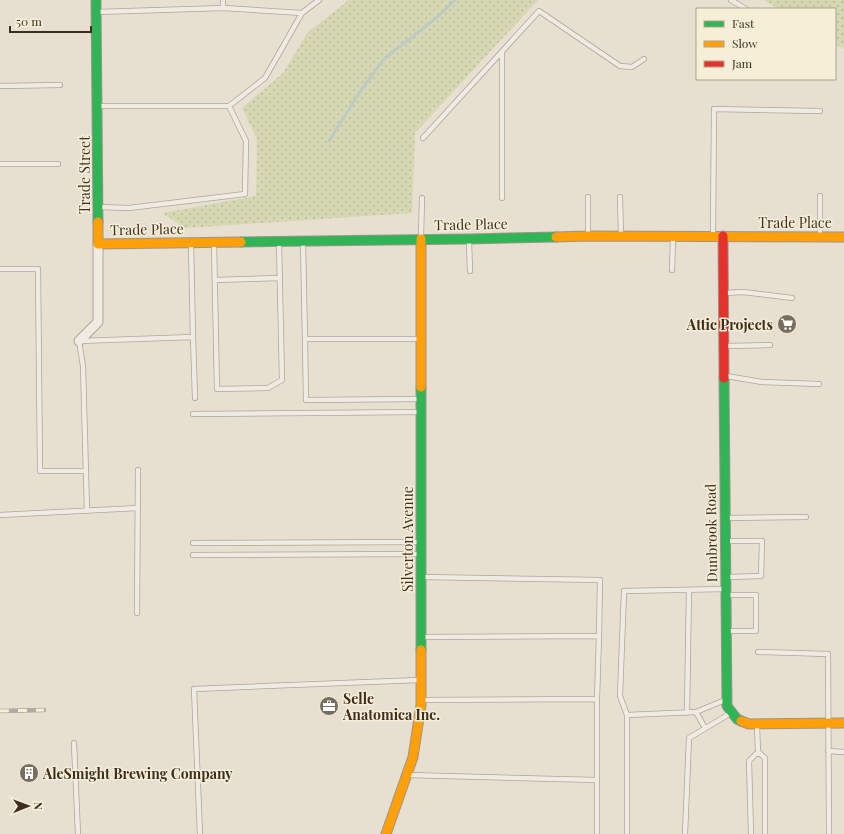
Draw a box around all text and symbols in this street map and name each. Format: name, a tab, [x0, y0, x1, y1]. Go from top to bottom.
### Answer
scale bar	[10, 8, 91, 34]
legend	[696, 8, 836, 80]
text: 50 m	[16, 13, 42, 29]
text: Fast	[732, 15, 755, 31]
text: Slow	[732, 35, 758, 51]
text: Jam	[731, 55, 753, 71]
street label: Trade Street	[75, 135, 94, 214]
street label: Trade Place	[758, 213, 832, 232]
street label: Trade Place	[434, 214, 508, 234]
street label: Trade Place	[110, 219, 184, 239]
supermarket icon: Attic Projects	[776, 313, 798, 335]
place label: Attic Projects	[686, 315, 773, 334]
street label: Dunbrook Road	[701, 484, 721, 582]
street label: Silverton Avenue	[398, 486, 417, 592]
place label: Selle Anatomica Inc.	[342, 689, 440, 724]
office icon: Selle Anatomica Inc.	[318, 695, 340, 717]
building icon: AleSmight Brewing Company	[18, 762, 40, 784]
place label: AleSmight Brewing Company	[42, 764, 233, 783]
north arrow	[8, 786, 48, 826]
text: N	[31, 802, 46, 810]

